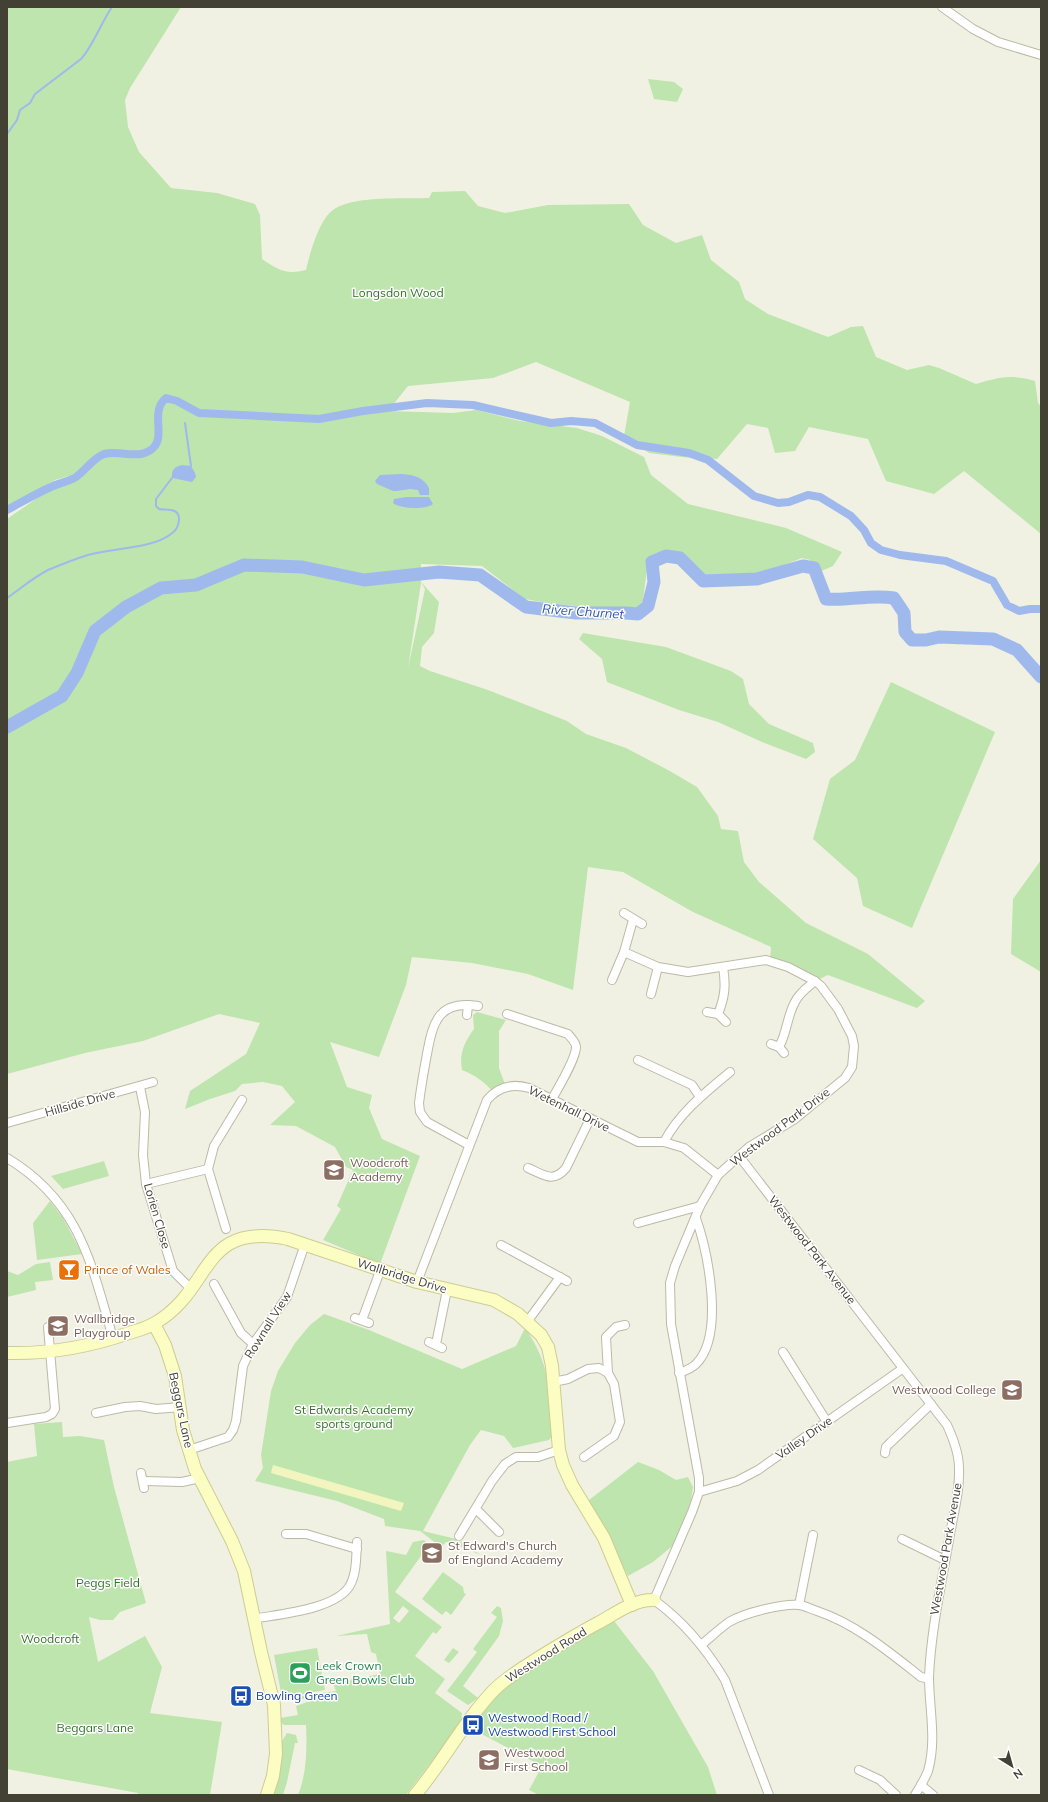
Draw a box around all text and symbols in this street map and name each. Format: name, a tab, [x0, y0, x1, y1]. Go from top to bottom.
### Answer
park label: Longsdon Wood	[352, 285, 444, 300]
water label: River Churnet	[542, 600, 625, 622]
street label: Wetenhall Drive	[526, 1082, 612, 1135]
street label: Westwood Park Drive	[727, 1084, 833, 1169]
street label: Hillside Drive	[43, 1085, 117, 1120]
place label: Woodcroft Academy	[350, 1155, 409, 1184]
school or university icon: Woodcroft Academy	[321, 1157, 347, 1183]
street label: Lorien Close	[141, 1181, 174, 1250]
street label: Westwood Park Avenue	[765, 1192, 860, 1307]
street label: Wallbridge Drive	[355, 1255, 449, 1296]
bar icon: Prince of Wales	[56, 1257, 82, 1283]
place label: Prince of Wales	[84, 1262, 171, 1277]
street label: Rownall View	[241, 1288, 295, 1361]
place label: Wallbridge Playgroup	[74, 1311, 135, 1340]
school or university icon: Wallbridge Playgroup	[45, 1313, 71, 1339]
street label: Beggars Lane	[166, 1371, 197, 1449]
school or university icon: Westwood College	[999, 1377, 1025, 1403]
place label: Westwood College	[892, 1382, 996, 1397]
park label: St Edwards Academy sports ground	[294, 1402, 414, 1431]
street label: Valley Drive	[773, 1413, 835, 1463]
street label: Westwood Park Avenue	[926, 1482, 965, 1616]
place label: St Edward's Church of England Academy	[448, 1538, 564, 1567]
school or university icon: St Edward's Church of England Academy	[419, 1540, 445, 1566]
park label: Peggs Field	[76, 1575, 140, 1590]
street label: Westwood Road	[502, 1624, 589, 1686]
park label: Woodcroft	[21, 1631, 79, 1646]
place label: Leek Crown Green Bowls Club	[316, 1658, 415, 1687]
sports icon: Leek Crown Green Bowls Club	[287, 1660, 313, 1686]
bus stop icon: Bowling Green	[228, 1683, 254, 1709]
place label: Bowling Green	[256, 1688, 338, 1703]
place label: Westwood Road / Westwood First School	[488, 1710, 616, 1739]
bus stop icon: Westwood Road / Westwood First School	[460, 1712, 486, 1738]
park label: Beggars Lane	[56, 1720, 134, 1735]
place label: Westwood First School	[504, 1745, 568, 1774]
north arrow	[992, 1746, 1032, 1786]
school or university icon: Westwood First School	[476, 1747, 502, 1773]
text: N	[1010, 1766, 1026, 1782]

